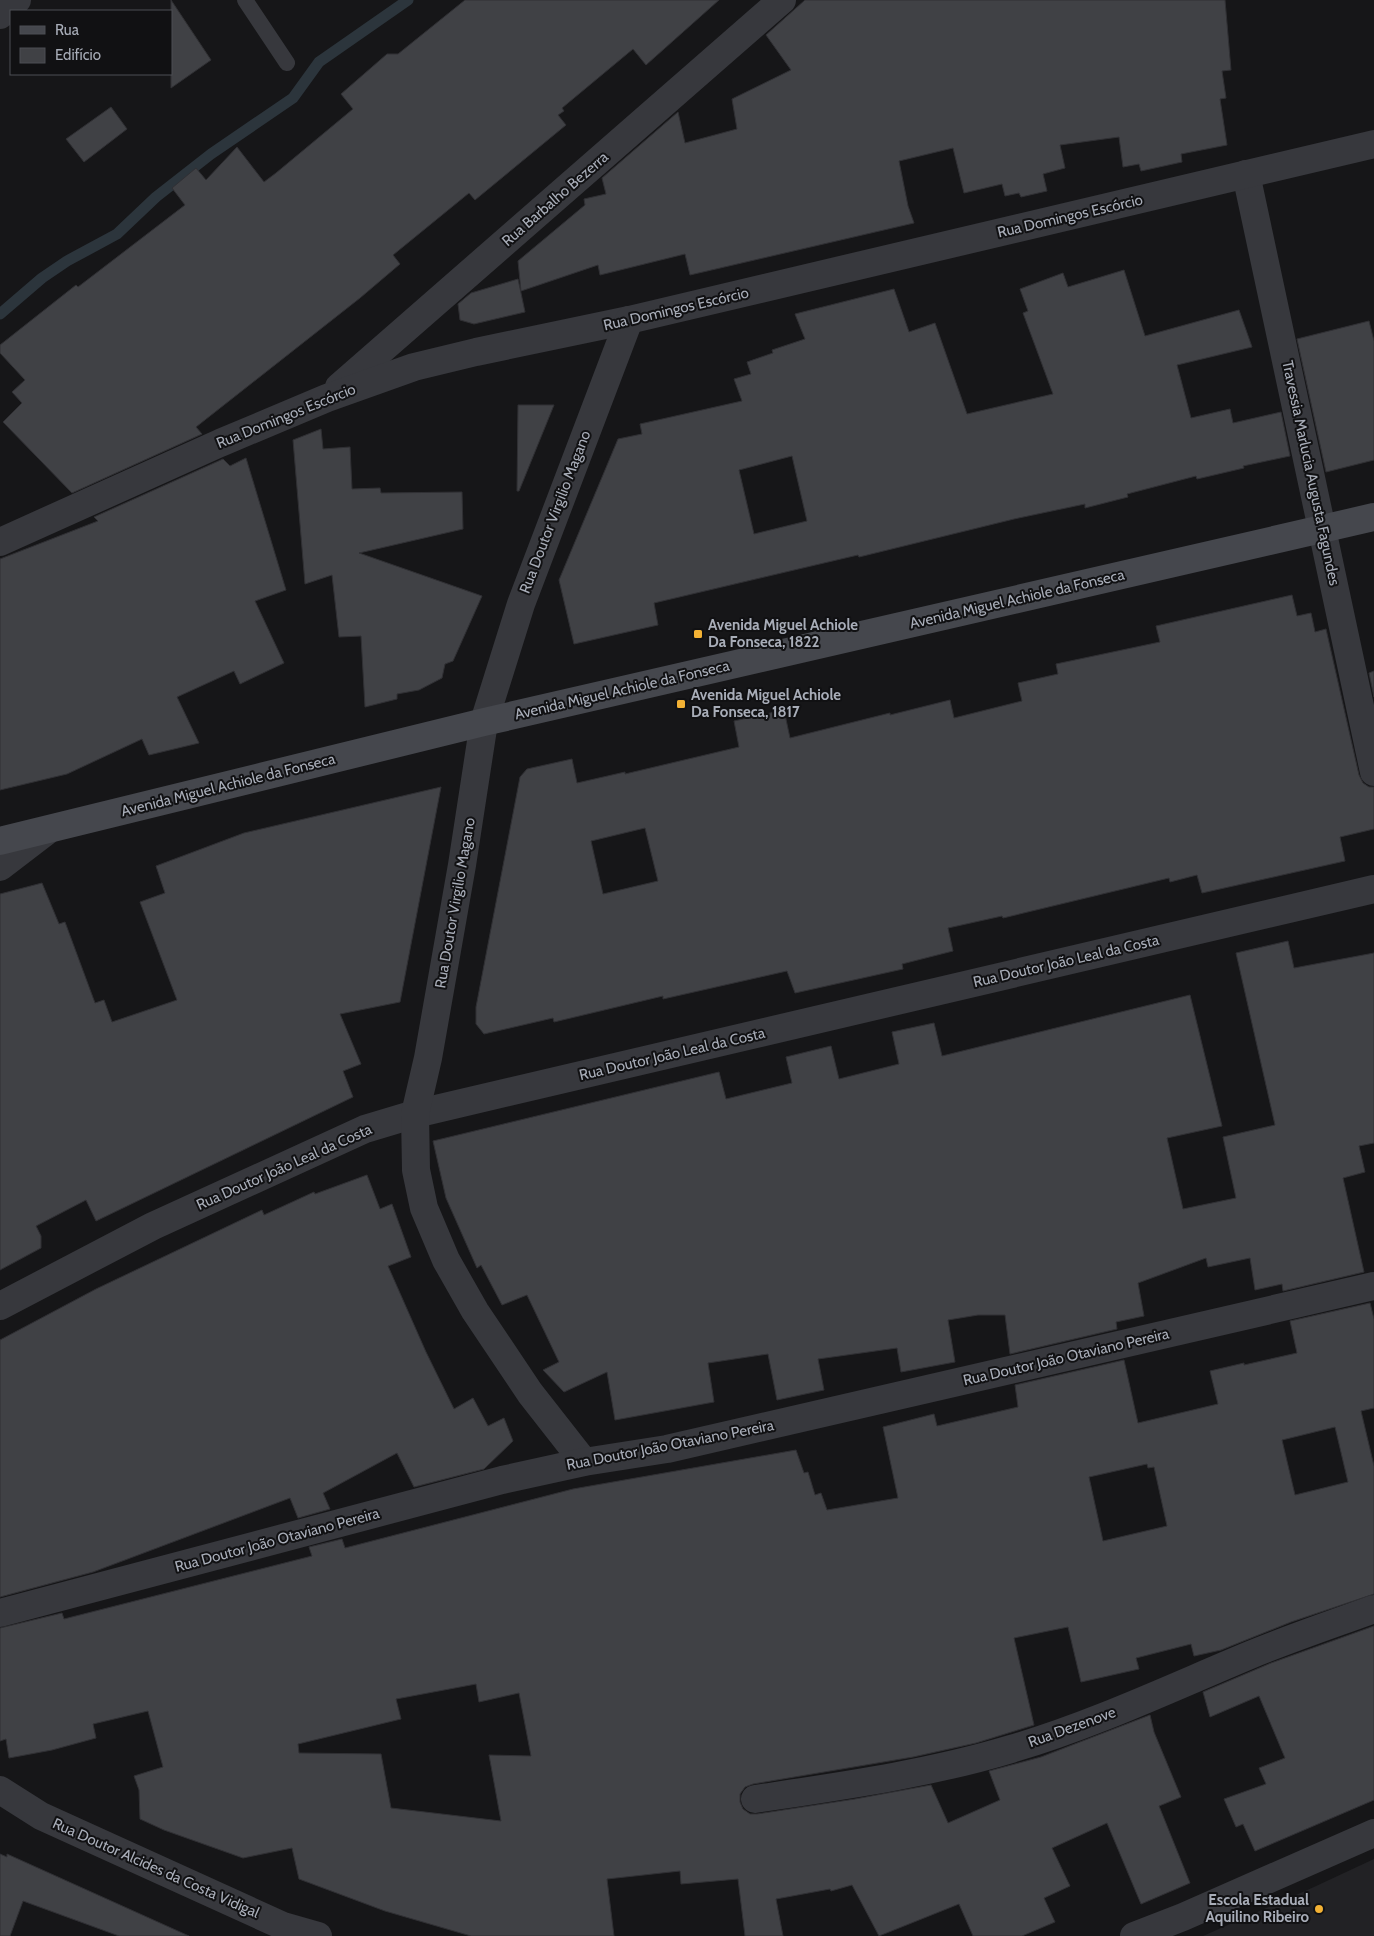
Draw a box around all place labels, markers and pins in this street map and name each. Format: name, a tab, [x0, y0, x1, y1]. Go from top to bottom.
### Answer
place label: Avenida Miguel Achiole Da Fonseca, 1822	[708, 616, 858, 651]
marker: Avenida Miguel Achiole Da Fonseca, 1822	[692, 628, 704, 640]
place label: Avenida Miguel Achiole Da Fonseca, 1817	[691, 686, 841, 721]
marker: Avenida Miguel Achiole Da Fonseca, 1817	[675, 698, 687, 710]
place label: Escola Estadual Aquilino Ribeiro	[1205, 1891, 1309, 1926]
marker: Escola Estadual Aquilino Ribeiro	[1313, 1903, 1325, 1915]

